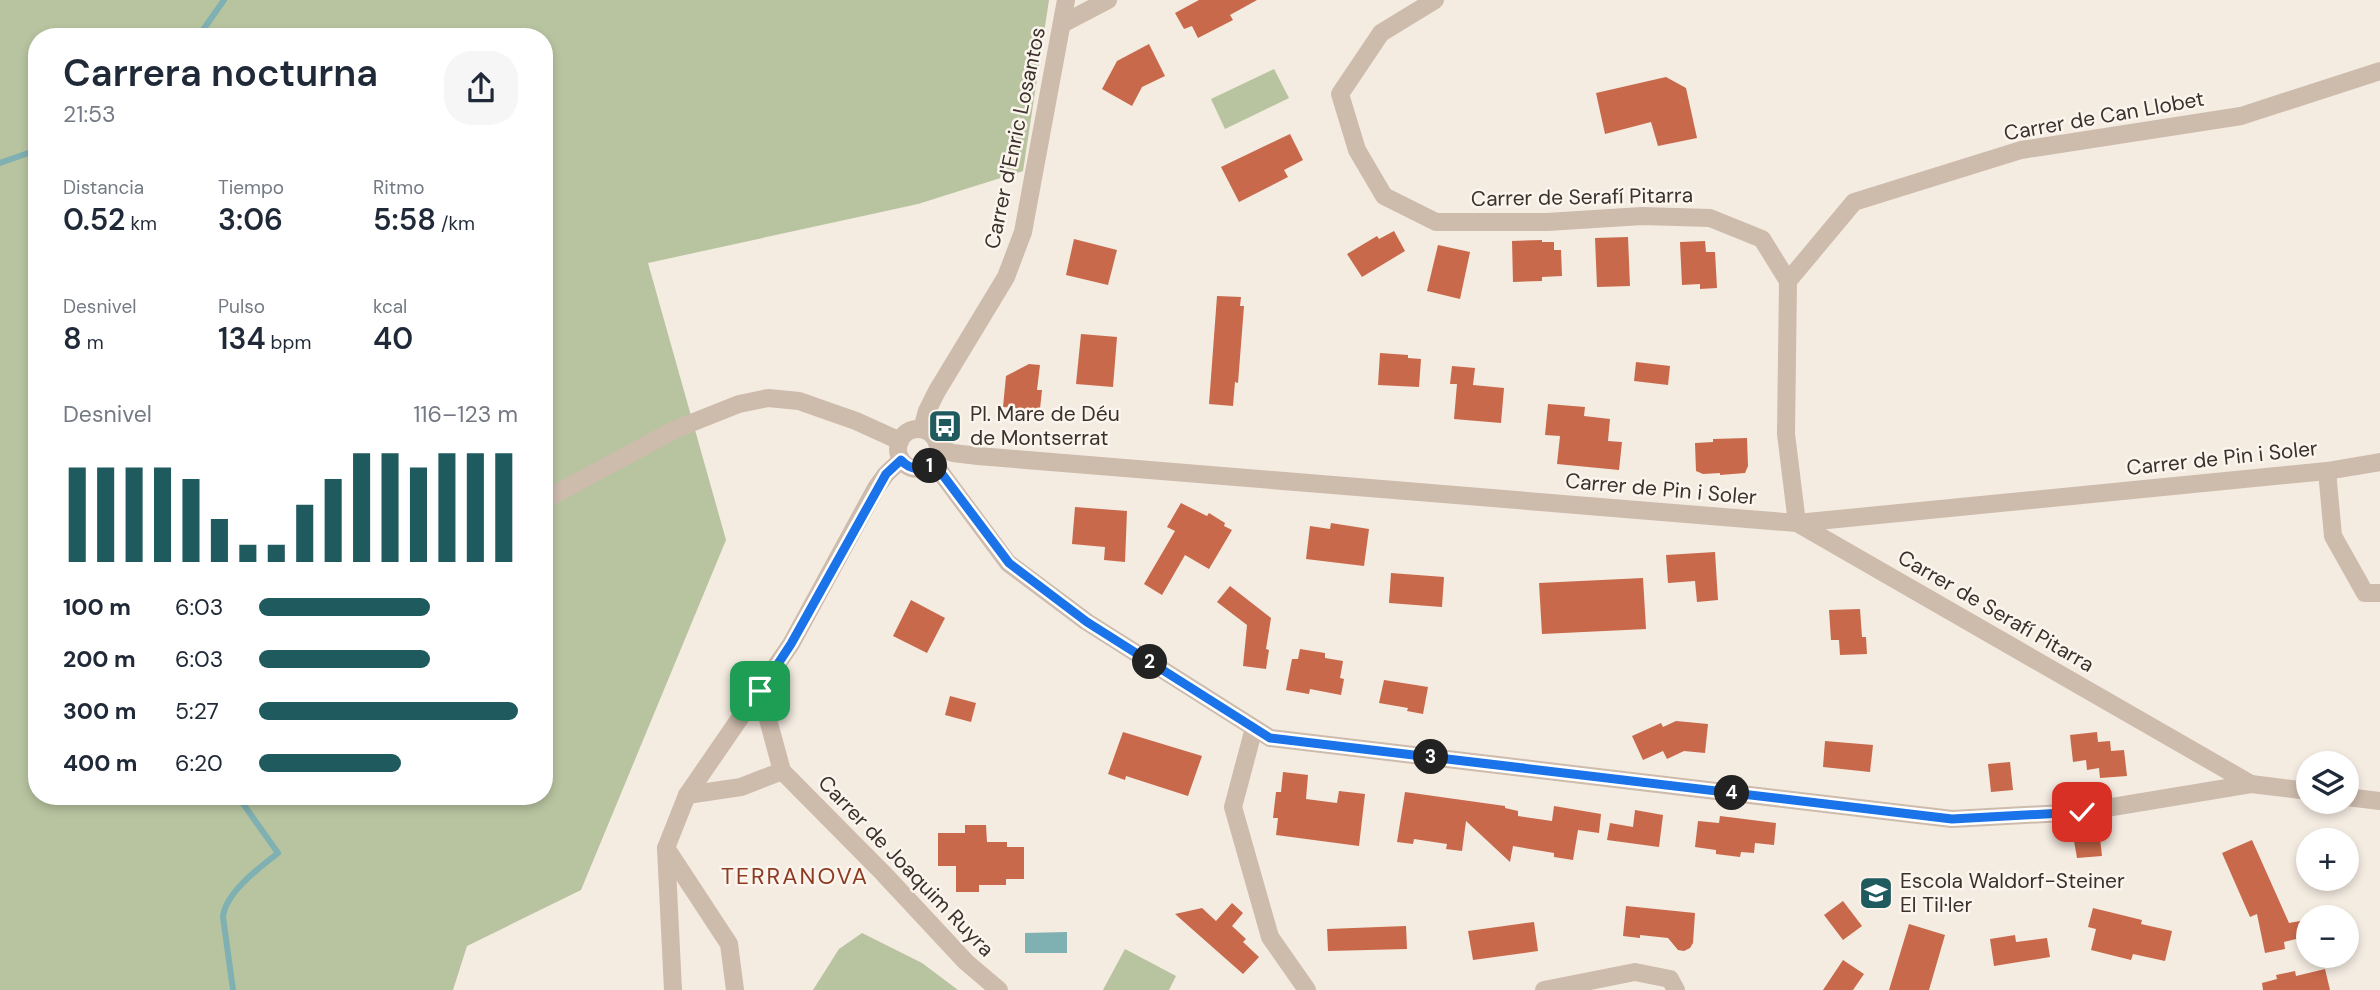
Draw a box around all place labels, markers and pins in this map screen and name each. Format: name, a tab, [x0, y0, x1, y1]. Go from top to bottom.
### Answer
place label: Pl. Mare de Déu de Montserrat	[970, 400, 1120, 452]
bus stop icon: Pl. Mare de Déu de Montserrat	[926, 407, 964, 445]
pin: 1	[912, 448, 948, 484]
pin: 2	[1132, 644, 1168, 680]
pin	[730, 661, 790, 721]
pin: 3	[1414, 740, 1448, 774]
pin: 4	[1714, 776, 1750, 810]
pin	[2052, 782, 2112, 842]
place label: Escola Waldorf-Steiner El Til·ler	[1900, 867, 2125, 919]
school or university icon: Escola Waldorf-Steiner El Til·ler	[1857, 874, 1895, 912]

